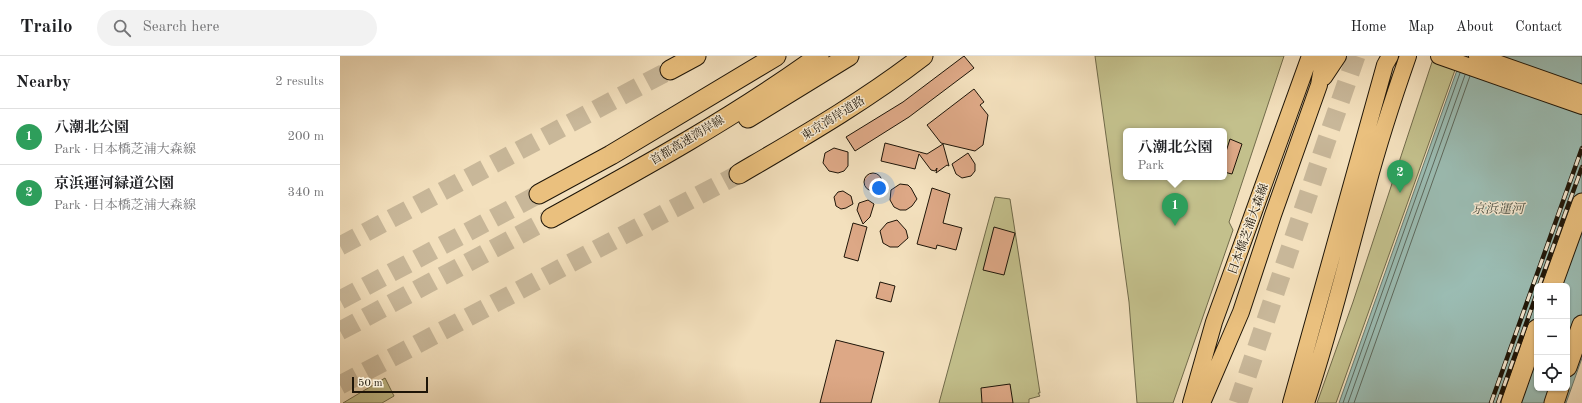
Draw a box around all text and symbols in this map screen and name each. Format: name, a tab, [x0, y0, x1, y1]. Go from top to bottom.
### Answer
search box	[97, 10, 377, 46]
icon: search	[111, 17, 133, 39]
text: Trailo	[20, 18, 73, 37]
text: Search here	[143, 20, 219, 35]
text: Home	[1351, 20, 1386, 34]
text: Map	[1408, 20, 1434, 34]
text: About	[1456, 20, 1493, 34]
text: Contact	[1515, 20, 1562, 34]
text: Nearby	[16, 74, 71, 91]
text: 2 results	[275, 75, 324, 88]
street label: 東京湾岸道路	[799, 93, 867, 143]
street label: 首都高速湾岸線	[647, 112, 727, 168]
text: 八潮北公園	[54, 121, 129, 136]
popup	[1123, 128, 1227, 180]
text: 1	[25, 130, 33, 143]
text: 200 m	[287, 130, 324, 143]
text: 八潮北公園	[1137, 141, 1213, 156]
text: Park · 日本橋芝浦大森線	[54, 143, 196, 156]
text: Park	[1137, 159, 1164, 172]
pin: 2	[1387, 160, 1413, 193]
text: 京浜運河緑道公園	[54, 177, 174, 192]
your location	[869, 178, 889, 198]
street label: 日本橋芝浦大森線	[1225, 181, 1271, 277]
text: 2	[25, 186, 33, 199]
text: 340 m	[287, 186, 324, 199]
pin: 1	[1162, 193, 1188, 226]
text: Park · 日本橋芝浦大森線	[54, 199, 196, 212]
water label: 京浜運河	[1472, 202, 1526, 216]
map controls	[1534, 283, 1570, 391]
button: +	[1534, 283, 1570, 319]
button: −	[1534, 319, 1570, 355]
button: locate	[1534, 355, 1570, 391]
scale bar	[352, 375, 428, 394]
text: 50 m	[358, 378, 383, 389]

